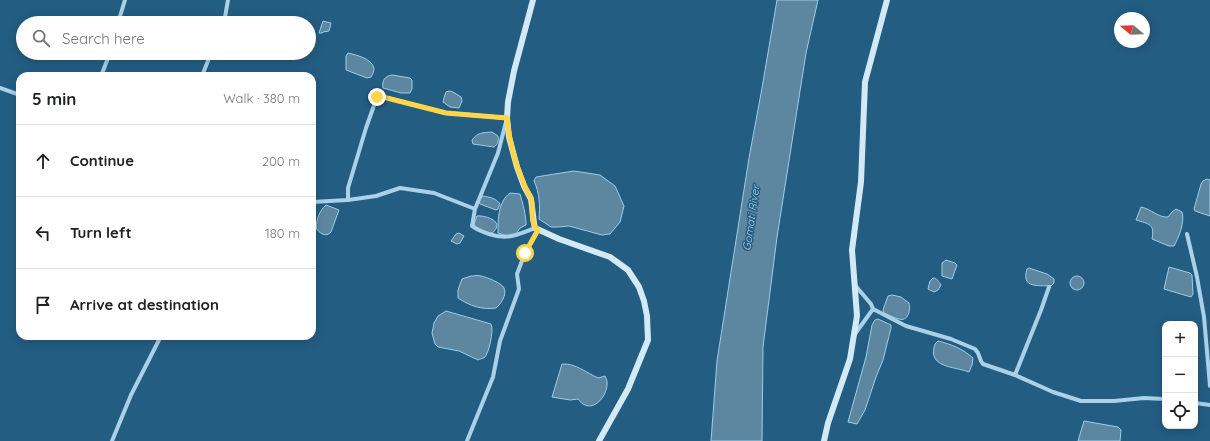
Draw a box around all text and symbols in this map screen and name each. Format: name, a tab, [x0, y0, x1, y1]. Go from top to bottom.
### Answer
north arrow	[1114, 12, 1150, 48]
search box	[16, 16, 316, 60]
icon: search	[30, 27, 52, 49]
text: Search here	[62, 29, 145, 48]
text: 5 min	[32, 88, 76, 109]
route end	[368, 88, 386, 106]
text: Walk · 380 m	[223, 90, 300, 106]
icon: ahead	[32, 150, 54, 172]
text: Continue	[70, 151, 134, 170]
text: 200 m	[262, 153, 300, 169]
water label: Gomati River	[739, 183, 763, 252]
icon: left	[32, 222, 54, 244]
text: Turn left	[70, 223, 132, 242]
text: 180 m	[265, 225, 300, 241]
route start	[516, 244, 534, 262]
icon: arrive	[32, 294, 54, 316]
text: Arrive at destination	[70, 295, 219, 314]
map controls	[1162, 321, 1198, 429]
button: +	[1162, 321, 1198, 357]
button: −	[1162, 357, 1198, 393]
button: locate	[1162, 393, 1198, 429]

